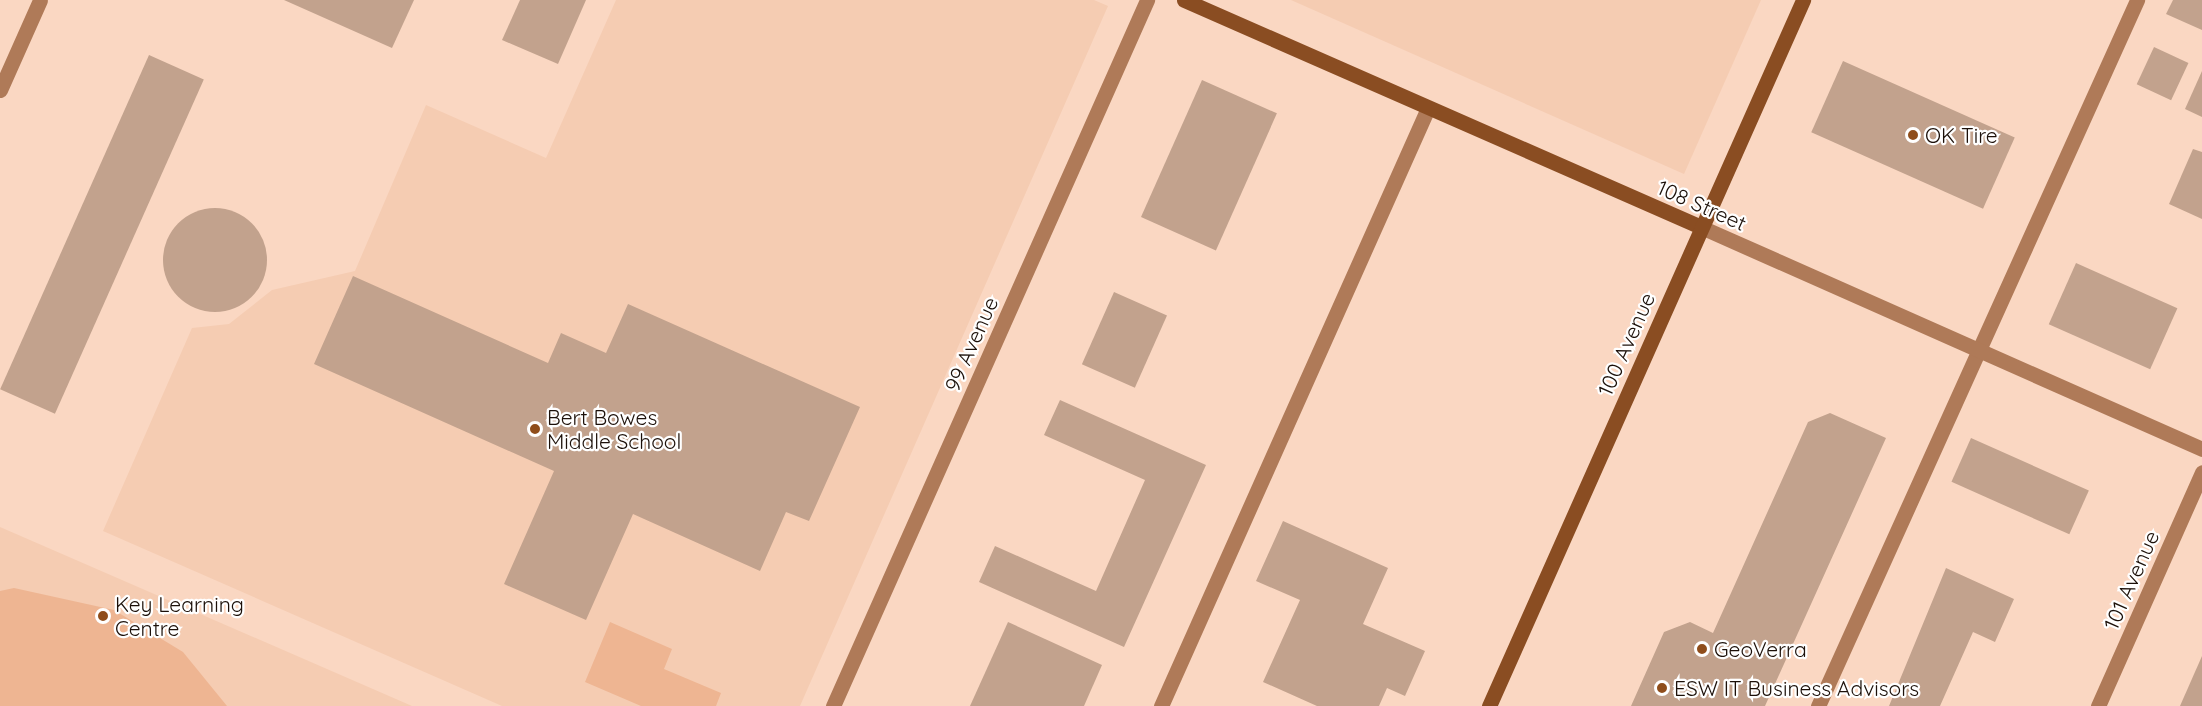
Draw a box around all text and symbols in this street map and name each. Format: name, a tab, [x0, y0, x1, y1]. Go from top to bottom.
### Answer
place label: OK Tire	[1925, 122, 1998, 148]
marker: OK Tire	[1906, 128, 1920, 142]
street label: 108 Street	[1654, 174, 1750, 236]
street label: 100 Avenue	[1592, 288, 1660, 400]
street label: 99 Avenue	[939, 293, 1003, 395]
place label: Bert Bowes Middle School	[547, 404, 681, 454]
marker: Bert Bowes Middle School	[528, 422, 542, 436]
street label: 101 Avenue	[2098, 527, 2164, 633]
place label: Key Learning Centre	[115, 591, 244, 641]
marker: Key Learning Centre	[96, 609, 110, 623]
place label: GeoVerra	[1714, 636, 1807, 662]
marker: GeoVerra	[1695, 642, 1709, 656]
place label: ESW IT Business Advisors	[1674, 675, 1919, 701]
marker: ESW IT Business Advisors	[1655, 681, 1669, 695]

